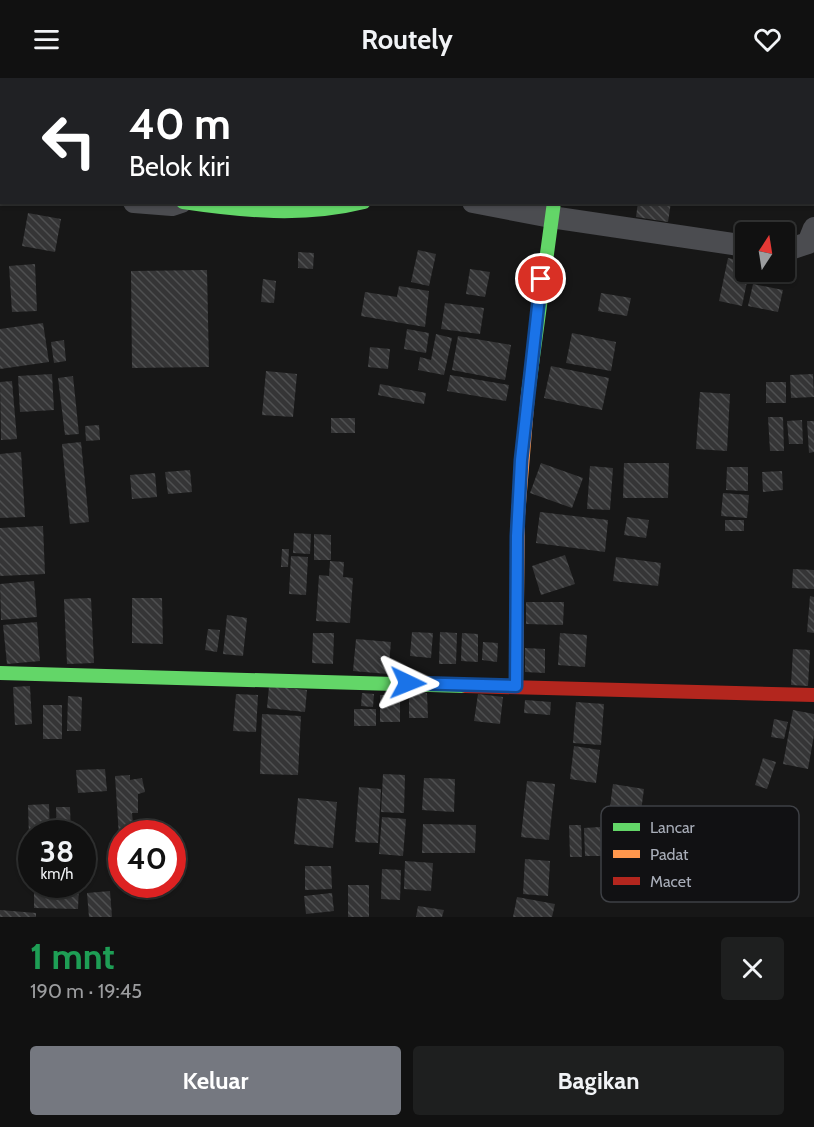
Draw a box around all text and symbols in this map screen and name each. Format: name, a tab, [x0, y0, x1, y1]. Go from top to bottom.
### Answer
icon: menu	[30, 23, 63, 56]
text: Routely	[361, 23, 453, 56]
icon: heart	[751, 23, 784, 56]
text: 40 m	[129, 98, 231, 150]
icon: left	[30, 102, 108, 180]
text: Belok kiri	[129, 150, 230, 183]
north arrow	[735, 222, 795, 282]
map controls	[735, 222, 795, 282]
pin	[515, 253, 566, 304]
icon: arrive	[524, 262, 557, 295]
position arrow	[376, 651, 440, 715]
legend	[601, 806, 799, 902]
text: Lancar	[650, 818, 696, 837]
speed limit sign: 40	[108, 820, 186, 898]
text: 38	[40, 833, 74, 870]
text: Padat	[650, 845, 689, 864]
text: km/h	[41, 865, 73, 883]
text: Macet	[650, 872, 692, 891]
text: 1 mnt	[30, 934, 115, 978]
button: close	[721, 937, 784, 1000]
text: 190 m · 19:45	[30, 979, 142, 1003]
button: Keluar	[30, 1046, 401, 1115]
button: Bagikan	[413, 1046, 784, 1115]

